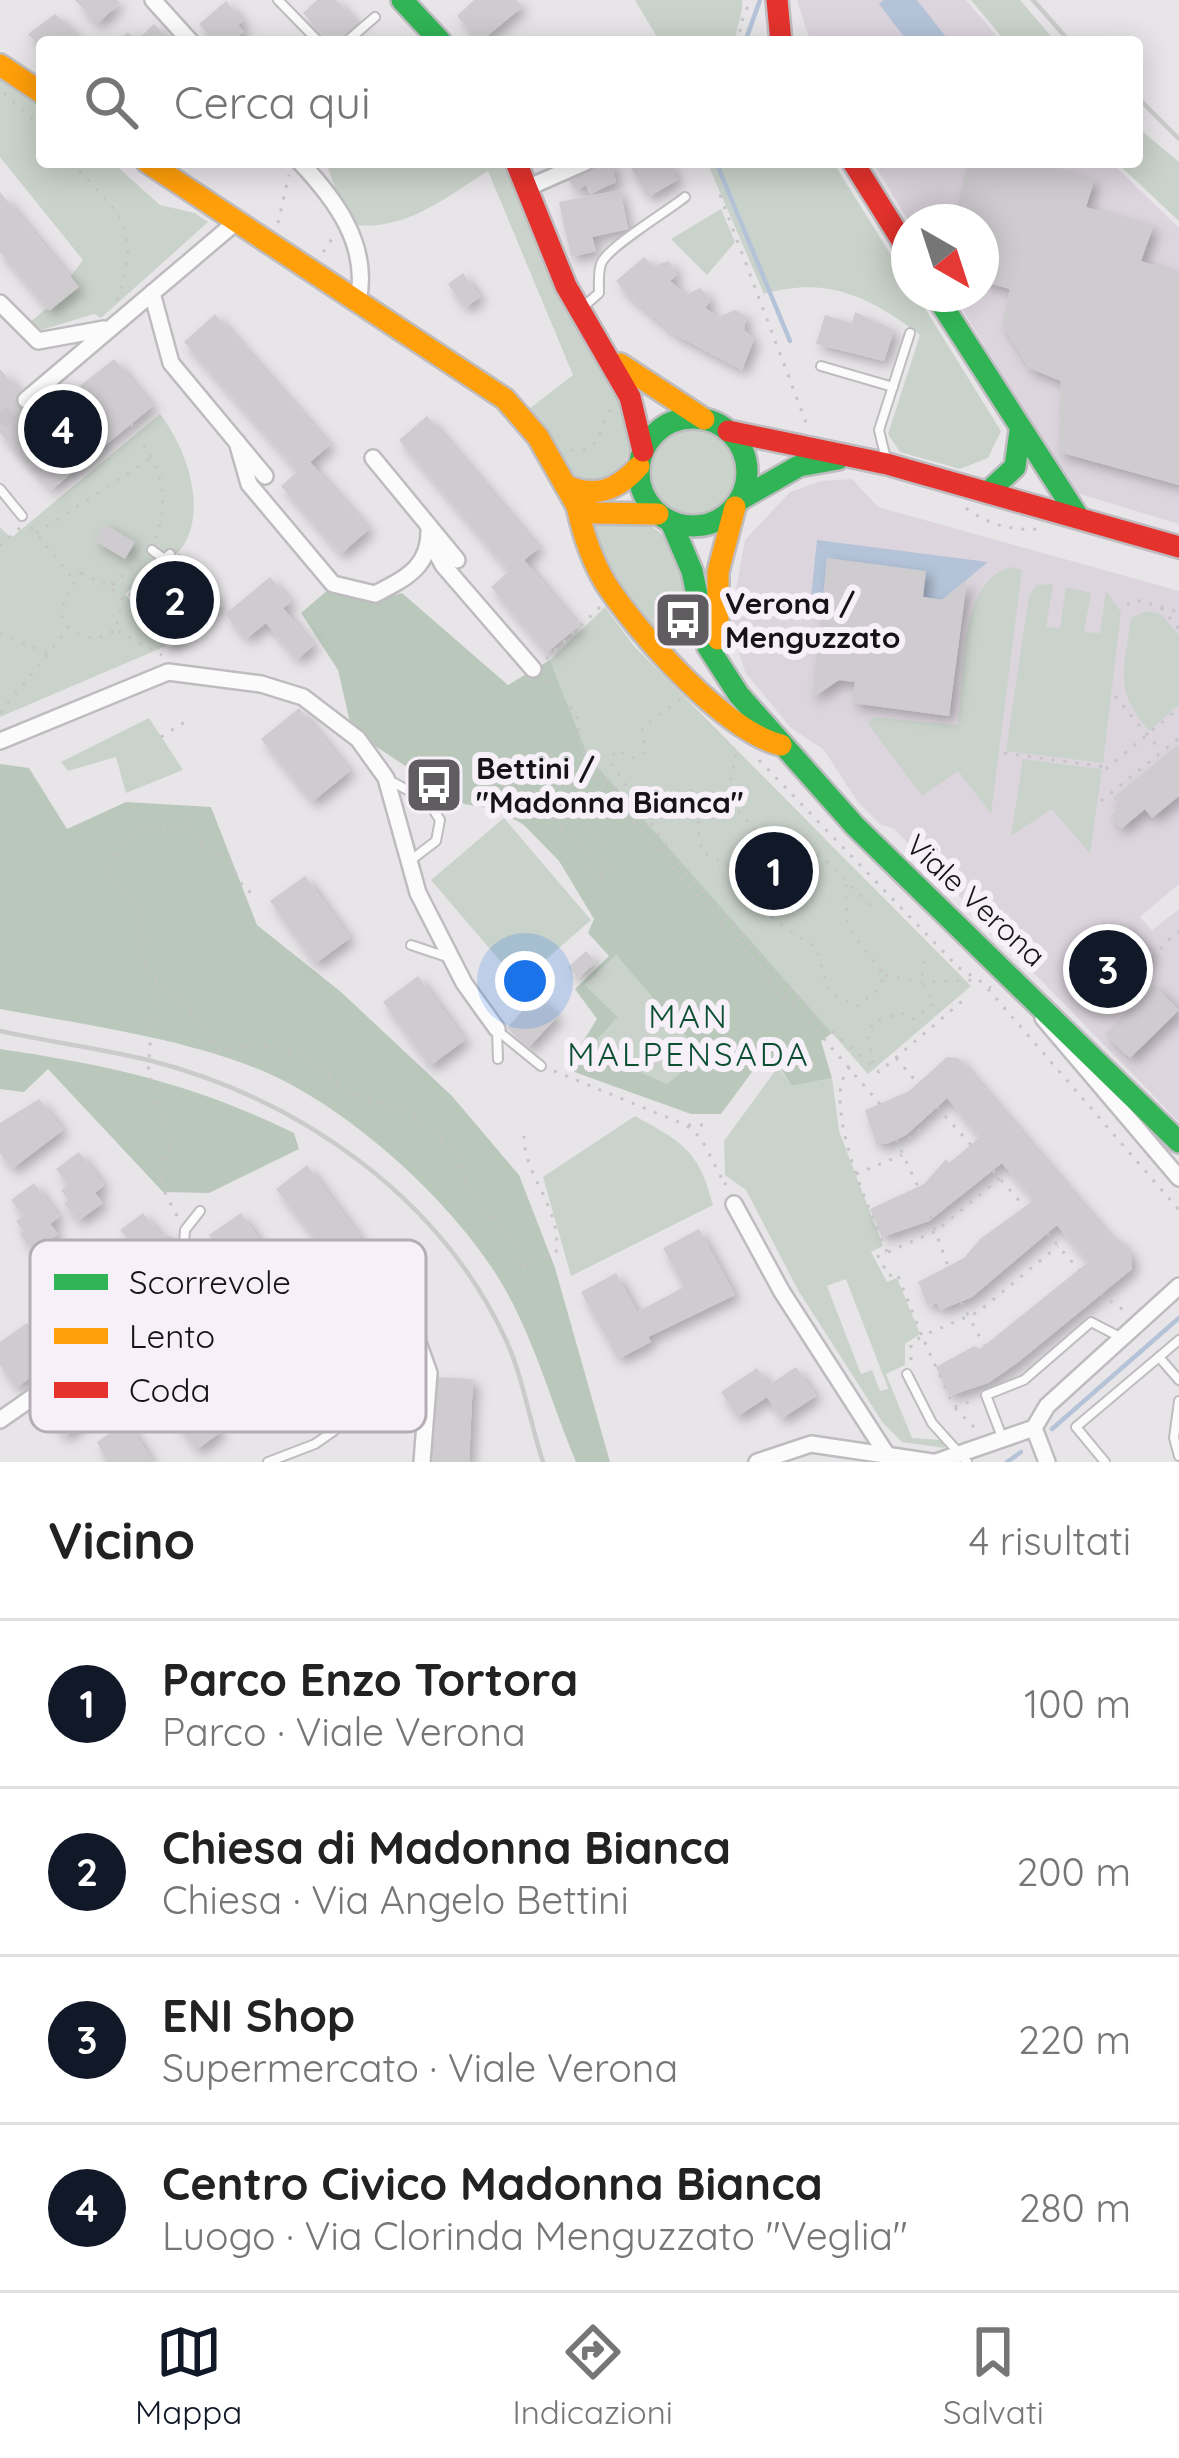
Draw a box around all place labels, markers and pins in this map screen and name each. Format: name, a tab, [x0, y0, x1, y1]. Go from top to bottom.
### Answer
pin: 4	[24, 384, 102, 474]
pin: 2	[136, 555, 214, 645]
place label: Verona / Menguzzato	[725, 584, 900, 656]
bus stop icon: Verona / Menguzzato	[652, 589, 714, 651]
place label: Bettini / "Madonna Bianca"	[476, 749, 744, 821]
bus stop icon: Bettini / "Madonna Bianca"	[403, 754, 465, 816]
pin: 1	[735, 826, 813, 916]
pin: 3	[1069, 924, 1147, 1014]

